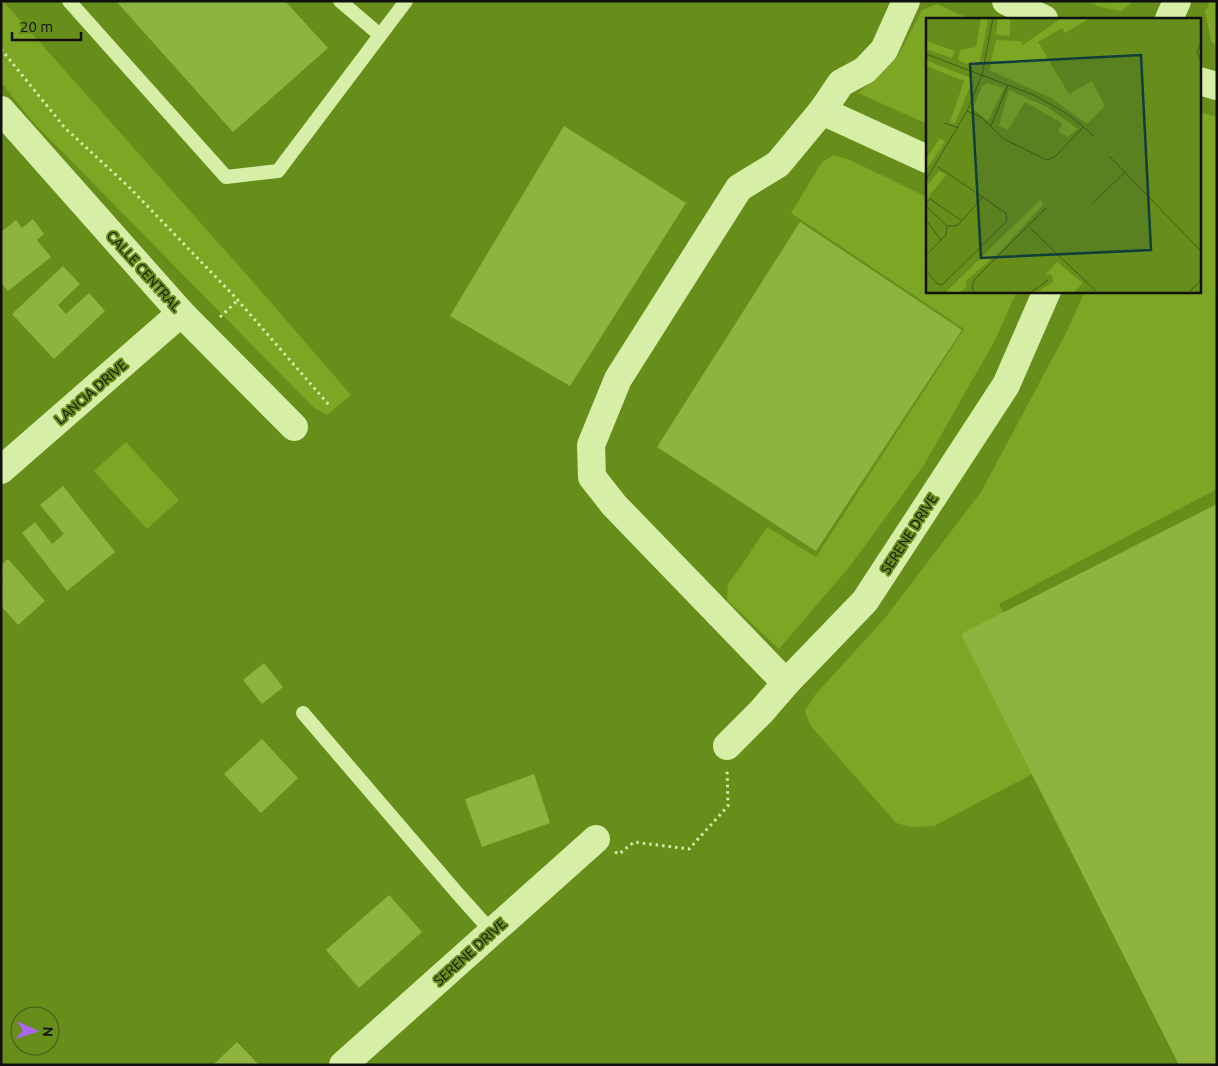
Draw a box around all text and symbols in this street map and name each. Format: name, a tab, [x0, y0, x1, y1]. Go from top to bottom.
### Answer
scale bar	[12, 10, 81, 42]
text: 20 m	[20, 18, 53, 35]
inset map	[926, 18, 1200, 292]
street label: CALLE CENTRAL	[104, 227, 184, 315]
street label: LANCIA DRIVE	[52, 356, 130, 428]
street label: SERENE DRIVE	[877, 491, 941, 577]
street label: SERENE DRIVE	[431, 915, 510, 989]
north arrow	[10, 1006, 60, 1056]
text: N	[40, 1026, 56, 1037]

